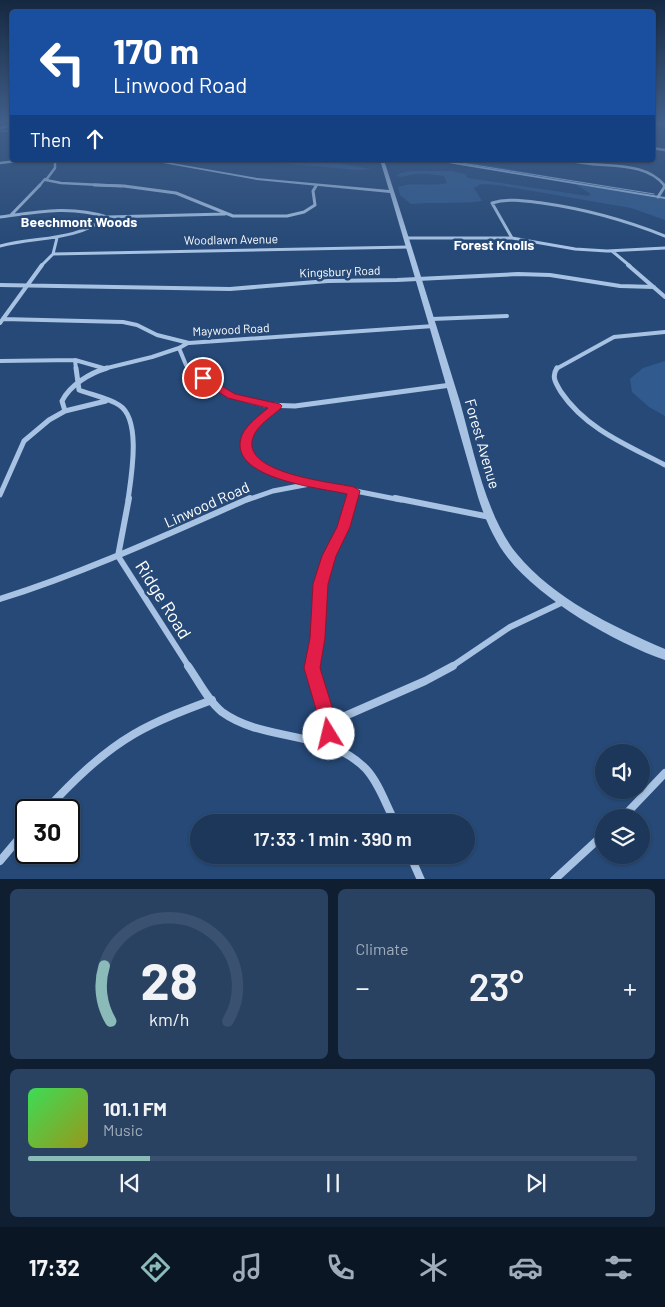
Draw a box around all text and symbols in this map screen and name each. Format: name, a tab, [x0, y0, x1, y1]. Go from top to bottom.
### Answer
text: 170 m	[113, 29, 199, 71]
icon: left	[30, 30, 95, 95]
text: Linwood Road	[113, 71, 247, 97]
icon: ahead	[81, 125, 109, 153]
text: Then	[30, 128, 71, 151]
district label: Beechmont Woods	[21, 213, 137, 230]
street label: Woodlawn Avenue	[184, 231, 278, 247]
district label: Forest Knolls	[454, 236, 534, 253]
street label: Kingsbury Road	[299, 263, 381, 279]
street label: Maywood Road	[192, 320, 270, 338]
pin	[182, 357, 224, 399]
icon: arrive	[189, 364, 217, 392]
street label: Forest Avenue	[462, 397, 504, 491]
street label: Linwood Road	[161, 477, 252, 531]
street label: Ridge Road	[131, 556, 197, 643]
position arrow	[302, 707, 354, 759]
map controls	[595, 744, 650, 864]
button: sound	[595, 744, 650, 799]
speed limit sign: 30	[15, 799, 80, 864]
button: layers	[595, 809, 650, 864]
text: 17:33 · 1 min · 390 m	[253, 827, 412, 850]
text: Climate	[356, 939, 408, 958]
text: 28	[140, 948, 197, 1010]
text: 23°	[469, 963, 524, 1009]
text: −	[356, 970, 370, 1004]
text: +	[623, 970, 637, 1004]
text: km/h	[149, 1008, 189, 1030]
text: 101.1 FM	[103, 1097, 167, 1120]
text: Music	[103, 1120, 143, 1139]
icon: previous	[116, 1169, 144, 1197]
icon: pause	[319, 1169, 347, 1197]
icon: next	[522, 1169, 550, 1197]
icon: directions	[138, 1250, 173, 1285]
icon: music	[230, 1250, 265, 1285]
icon: phone	[323, 1250, 358, 1285]
icon: climate	[416, 1250, 451, 1285]
icon: car	[508, 1250, 543, 1285]
icon: filters	[601, 1250, 636, 1285]
text: 17:32	[29, 1254, 80, 1280]

